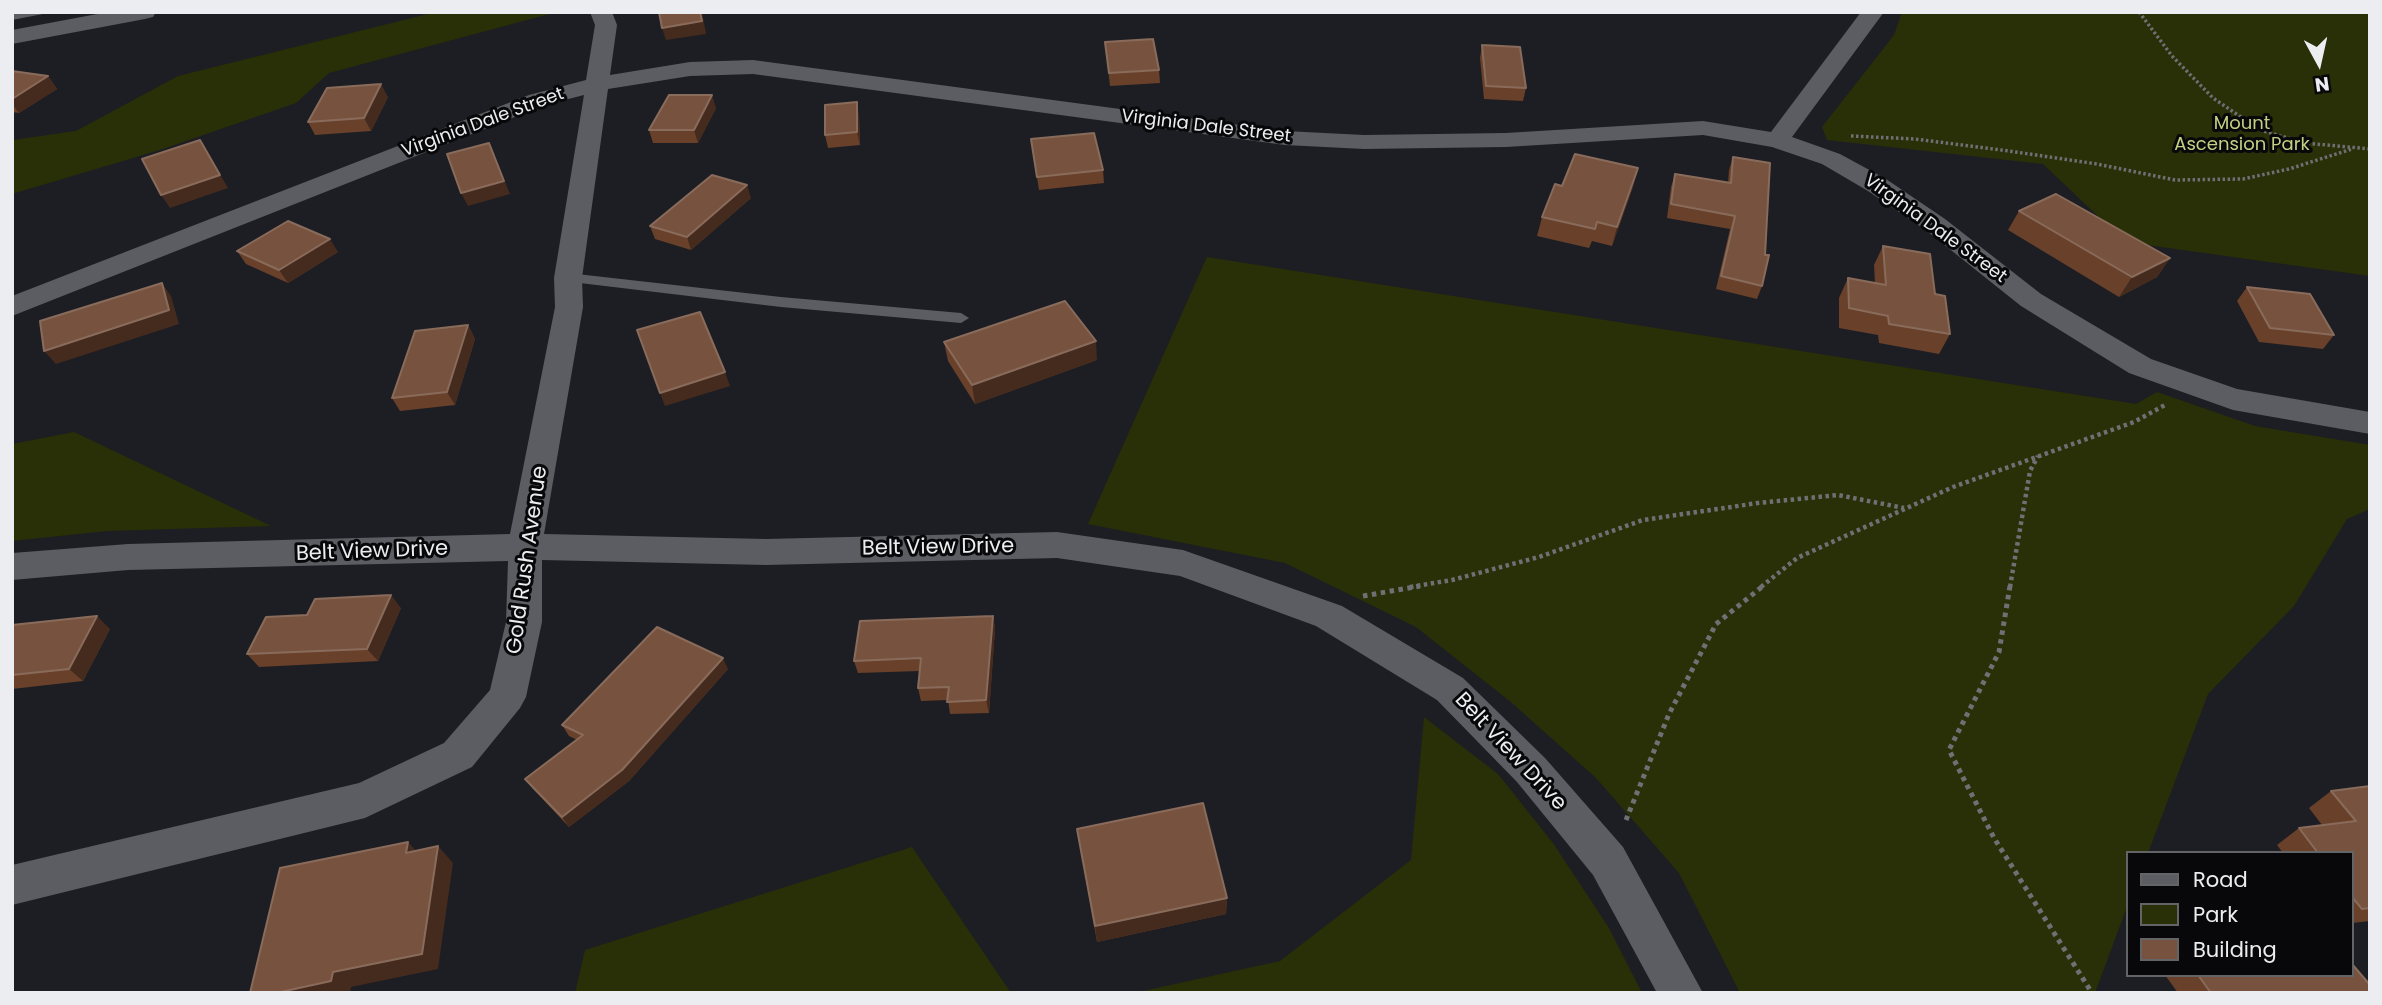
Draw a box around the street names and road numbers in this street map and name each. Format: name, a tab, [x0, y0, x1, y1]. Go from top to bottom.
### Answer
street label: Virginia Dale Street	[399, 84, 567, 162]
street label: Virginia Dale Street	[1120, 106, 1292, 148]
street label: Virginia Dale Street	[1860, 170, 2010, 288]
street label: Gold Rush Avenue	[502, 464, 554, 656]
street label: Belt View Drive	[862, 534, 1014, 562]
street label: Belt View Drive	[296, 537, 448, 567]
street label: Belt View Drive	[1449, 688, 1571, 816]

